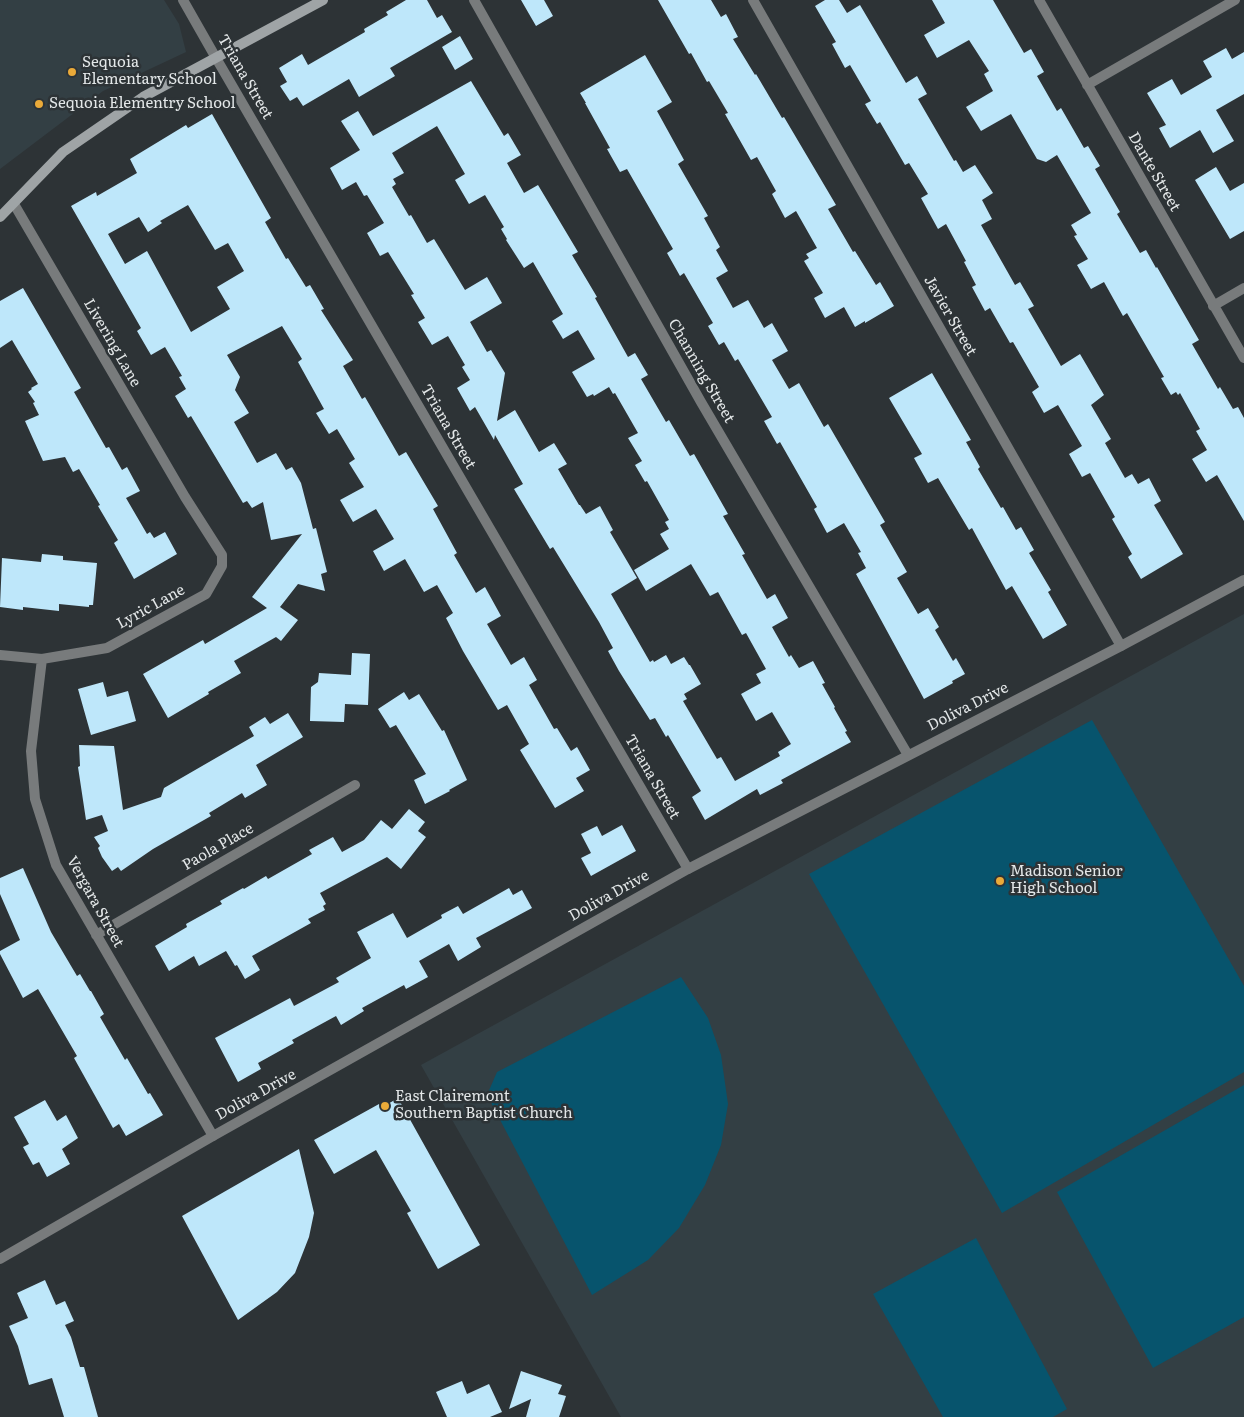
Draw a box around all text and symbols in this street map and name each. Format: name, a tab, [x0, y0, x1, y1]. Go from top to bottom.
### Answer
street label: Triana Street	[214, 32, 276, 122]
place label: Sequoia Elementary School	[82, 54, 217, 89]
marker: Sequoia Elementary School	[66, 66, 78, 78]
place label: Sequoia Elementry School	[49, 95, 236, 113]
marker: Sequoia Elementry School	[33, 98, 45, 110]
street label: Dante Street	[1124, 129, 1184, 215]
street label: Javier Street	[920, 273, 980, 359]
street label: Livering Lane	[80, 296, 144, 390]
street label: Channing Street	[664, 316, 738, 426]
street label: Triana Street	[417, 382, 479, 472]
street label: Lyric Lane	[114, 581, 188, 633]
street label: Doliva Drive	[924, 679, 1012, 735]
street label: Triana Street	[621, 732, 683, 822]
street label: Paola Place	[179, 819, 257, 875]
street label: Vergara Street	[63, 853, 127, 951]
place label: Madison Senior High School	[1010, 863, 1123, 898]
street label: Doliva Drive	[566, 867, 652, 925]
marker: Madison Senior High School	[994, 875, 1006, 887]
street label: Doliva Drive	[213, 1066, 299, 1124]
place label: East Clairemont Southern Baptist Church	[395, 1088, 573, 1123]
marker: East Clairemont Southern Baptist Church	[379, 1100, 391, 1112]

